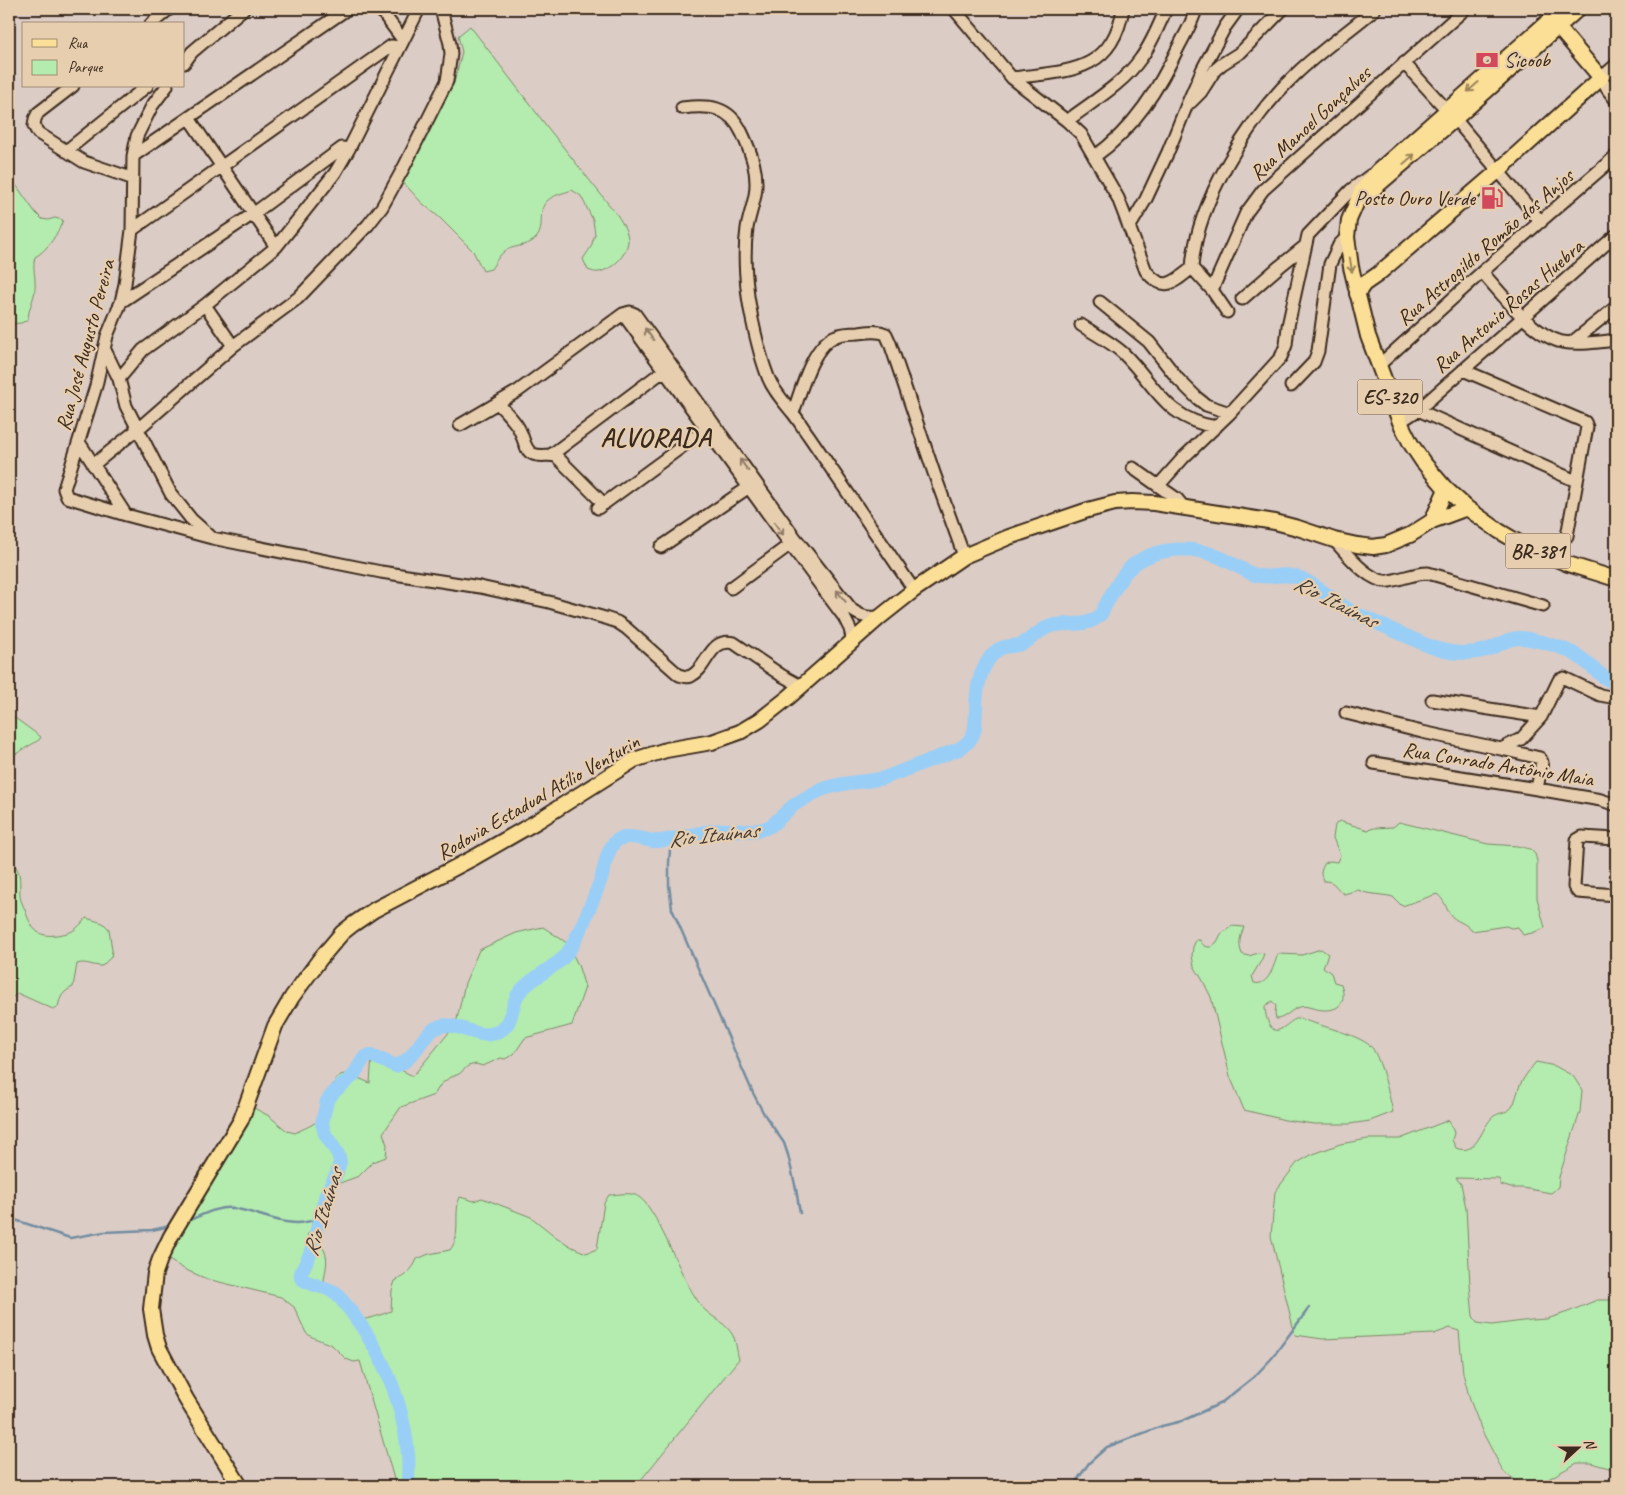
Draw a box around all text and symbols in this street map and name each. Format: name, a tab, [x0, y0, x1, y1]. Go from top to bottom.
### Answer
legend	[22, 22, 185, 88]
text: Rua	[68, 34, 88, 53]
bank icon: Sicoob	[1474, 47, 1500, 73]
place label: Sicoob	[1504, 47, 1552, 73]
text: Parque	[68, 58, 104, 77]
street label: Rua Manoel Gonçalves	[1244, 59, 1377, 186]
one-way arrow	[1467, 81, 1480, 93]
one-way arrow	[1402, 153, 1415, 165]
street label: Rua Astrogildo Romão dos Anjos	[1391, 162, 1580, 331]
place label: Posto Ouro Verde	[1355, 185, 1476, 211]
fuel station icon: Posto Ouro Verde	[1479, 185, 1505, 211]
street label: Rua Antonio Rosas Huebra	[1427, 232, 1590, 379]
street label: Rua José Augusto Pereira	[50, 255, 121, 433]
one-way arrow	[1346, 256, 1356, 272]
one-way arrow	[644, 327, 654, 341]
road number: ES-320	[1358, 380, 1422, 414]
district label: ALVORADA	[601, 421, 712, 454]
one-way arrow	[739, 458, 749, 472]
one-way arrow	[774, 522, 784, 536]
road number: BR-381	[1506, 534, 1570, 568]
water label: Rio Itaúnas	[1289, 569, 1385, 636]
one-way arrow	[835, 590, 846, 603]
street label: Rodovia Estadual Atílio Venturin	[432, 728, 644, 866]
street label: Rua Conrado Antônio Maia	[1401, 736, 1597, 792]
water label: Rio Itaúnas	[667, 816, 763, 854]
water label: Rio Itaúnas	[296, 1162, 350, 1259]
north arrow	[1552, 1422, 1602, 1472]
text: N	[1580, 1436, 1600, 1453]

